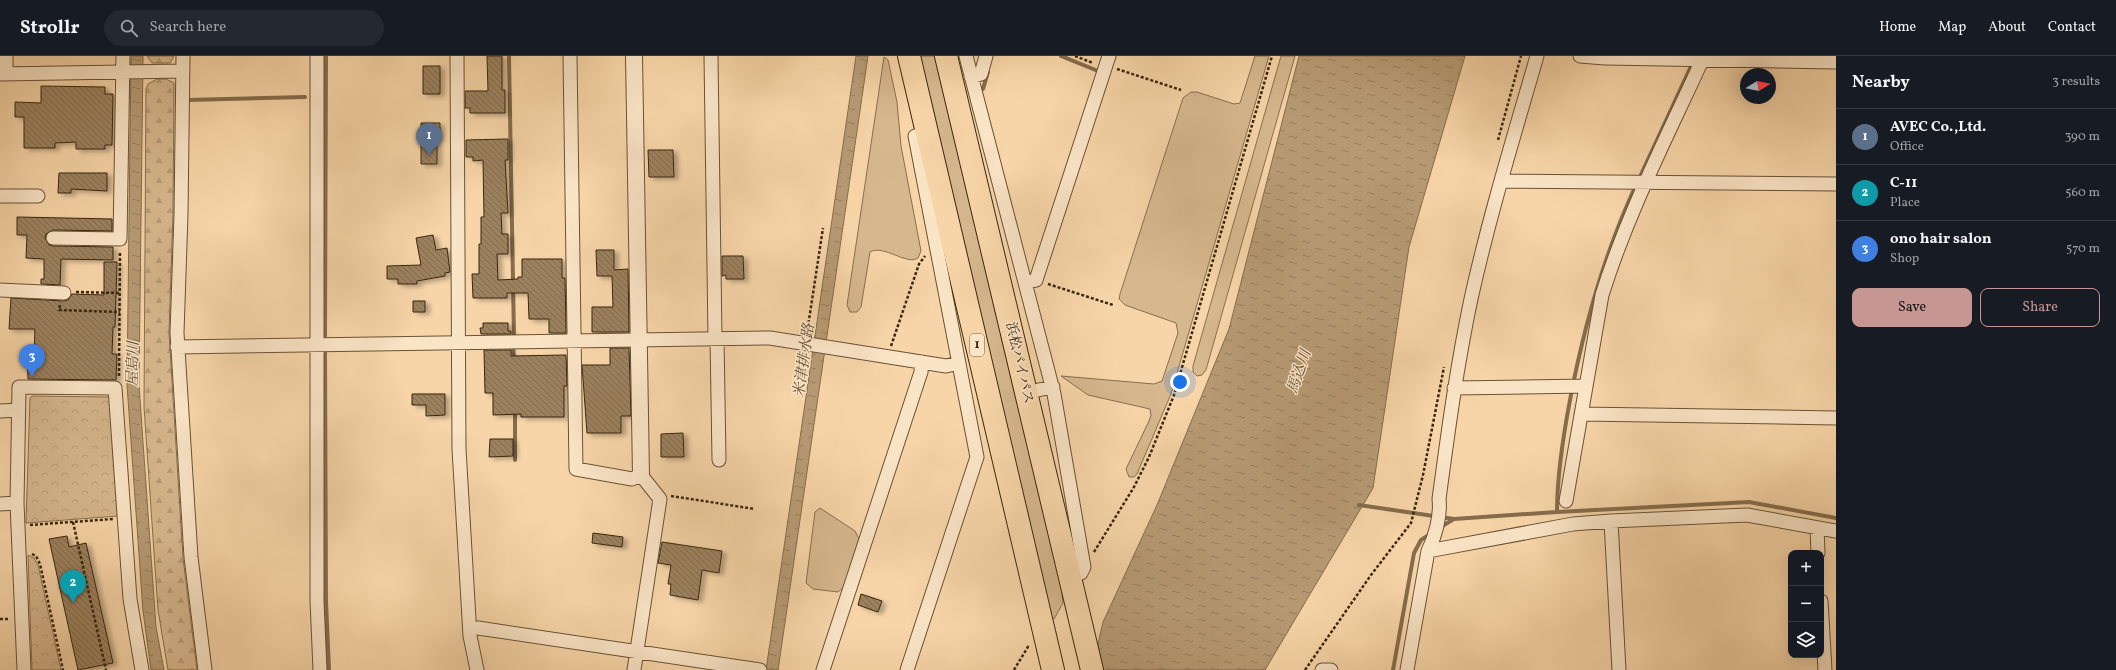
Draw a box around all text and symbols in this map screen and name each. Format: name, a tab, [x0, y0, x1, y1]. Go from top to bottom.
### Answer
search box	[104, 10, 384, 46]
text: Strollr	[20, 15, 80, 41]
icon: search	[118, 17, 140, 39]
text: Search here	[150, 17, 226, 38]
text: Home	[1879, 18, 1916, 37]
text: Map	[1938, 18, 1966, 37]
text: About	[1988, 18, 2026, 37]
text: Contact	[2048, 18, 2096, 37]
north arrow	[1740, 68, 1776, 104]
text: Nearby	[1852, 71, 1910, 94]
text: 3 results	[2052, 73, 2100, 91]
text: AVEC Co.,Ltd.	[1890, 117, 1986, 138]
pin: 1	[416, 123, 442, 156]
text: 1	[1862, 128, 1868, 146]
text: 390 m	[2065, 128, 2100, 146]
text: Office	[1890, 138, 1924, 156]
text: C-11	[1890, 173, 1917, 194]
text: 2	[1862, 184, 1868, 202]
text: 560 m	[2065, 184, 2100, 202]
text: Place	[1890, 194, 1920, 212]
text: ono hair salon	[1890, 229, 1992, 250]
text: 3	[1862, 240, 1868, 258]
text: 570 m	[2066, 240, 2100, 258]
text: Shop	[1890, 250, 1919, 268]
button: Save	[1852, 288, 1972, 327]
button: Share	[1980, 288, 2100, 327]
street label: 浜松バイパス	[1000, 320, 1038, 406]
water label: 米津排水路	[789, 321, 821, 400]
road number: 1	[970, 334, 984, 356]
water label: 屋島川	[123, 339, 145, 387]
pin: 3	[19, 344, 45, 377]
water label: 馬込川	[1283, 345, 1318, 397]
your location	[1170, 372, 1190, 392]
map controls	[1788, 550, 1824, 658]
button: +	[1788, 550, 1824, 586]
pin: 2	[60, 570, 86, 603]
button: −	[1788, 586, 1824, 622]
button: layers	[1788, 622, 1824, 658]

